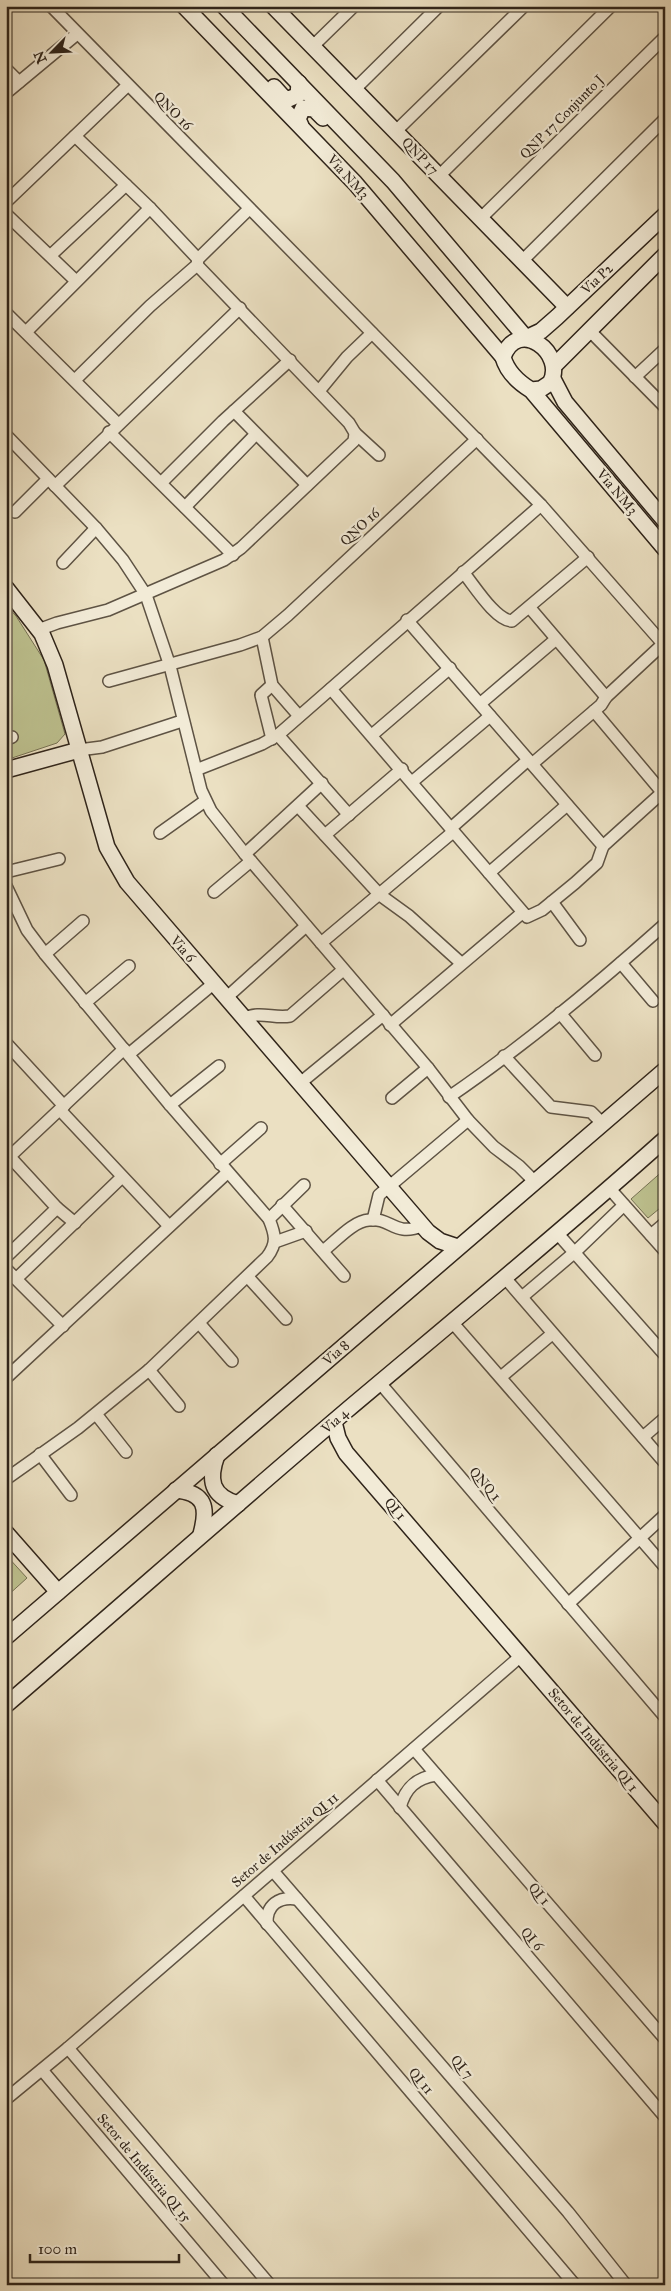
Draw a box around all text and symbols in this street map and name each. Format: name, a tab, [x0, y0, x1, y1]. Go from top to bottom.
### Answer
north arrow	[28, 28, 78, 78]
text: N	[30, 48, 51, 66]
street label: QNP 17 Conjunto J	[516, 71, 609, 163]
street label: QNO 16	[150, 88, 196, 134]
street label: QNP 17	[398, 134, 442, 178]
street label: Via NM3	[323, 150, 372, 203]
street label: Via P2	[577, 260, 617, 299]
street label: Via NM3	[592, 465, 641, 518]
street label: QNO 16	[337, 504, 384, 550]
street label: Via 6	[166, 931, 200, 966]
street label: Via 8	[318, 1337, 353, 1370]
street label: Via 4	[317, 1404, 353, 1438]
street label: QNQ 1	[465, 1463, 506, 1506]
street label: QI 1	[381, 1494, 410, 1524]
street label: Setor de Indústria QI 1	[545, 1685, 642, 1796]
street label: Setor de Indústria QI 11	[228, 1789, 342, 1891]
street label: QI 1	[525, 1879, 554, 1909]
street label: QI 6	[517, 1924, 547, 1955]
street label: QI 7	[447, 2052, 477, 2082]
street label: QI 11	[405, 2064, 437, 2098]
street label: Setor de Indústria QI 15	[93, 2110, 195, 2226]
scale bar	[30, 2231, 179, 2263]
text: 100 m	[38, 2240, 78, 2258]

